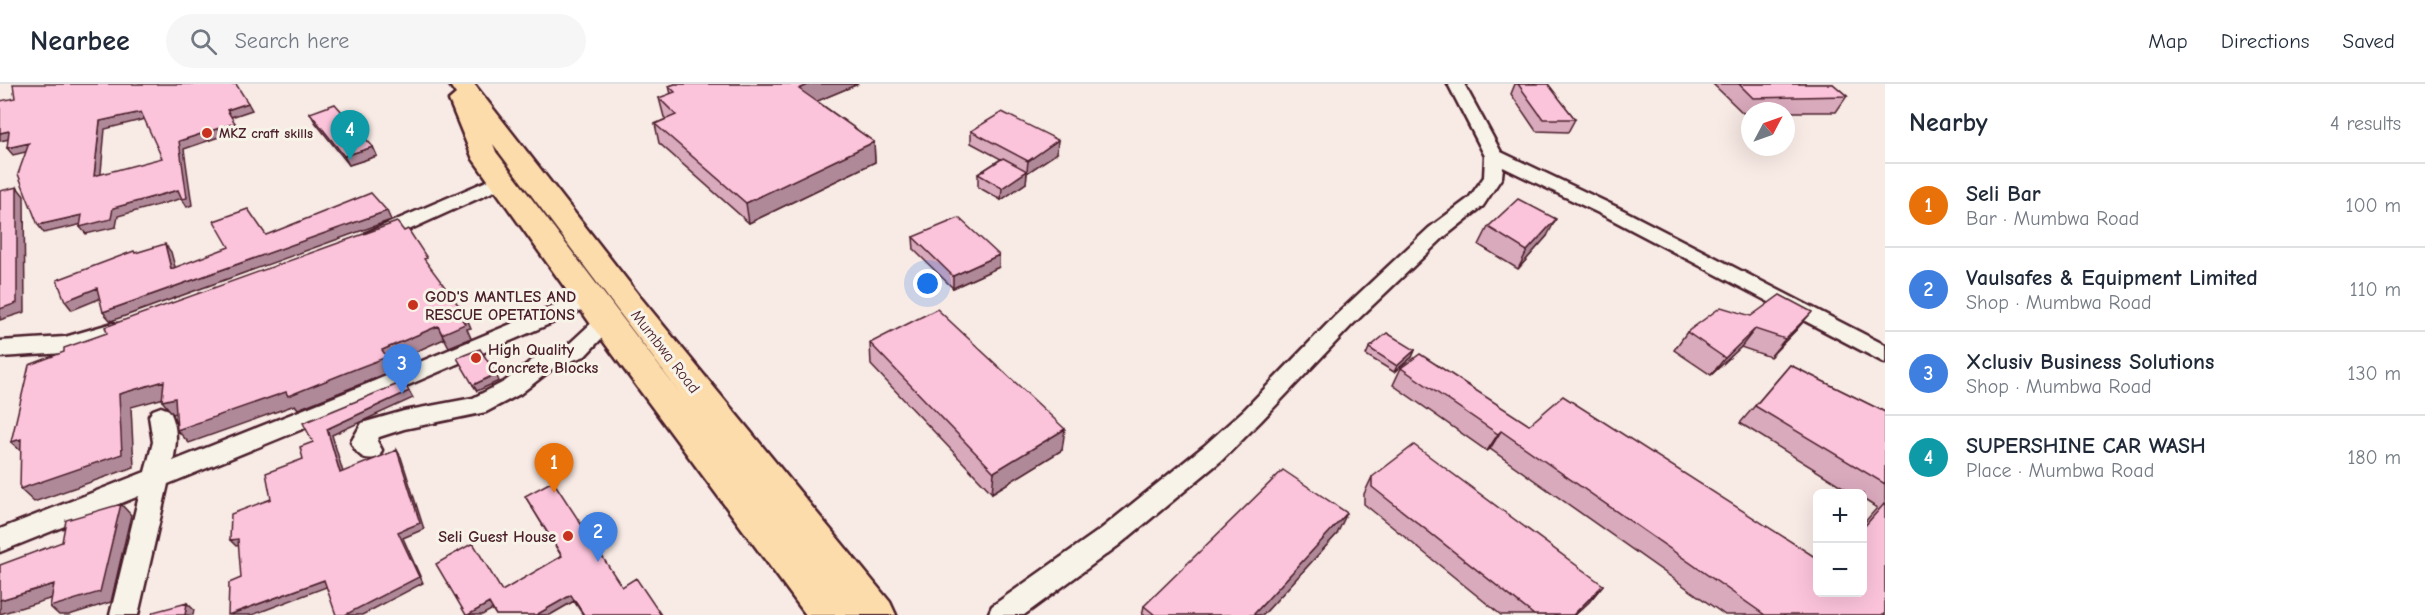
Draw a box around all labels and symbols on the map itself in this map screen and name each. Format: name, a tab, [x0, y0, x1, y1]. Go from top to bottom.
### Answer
north arrow	[1741, 102, 1795, 156]
pin: 4	[330, 110, 370, 160]
place label: MKZ craft skills	[219, 125, 313, 142]
marker: MKZ craft skills	[200, 126, 214, 140]
your location	[913, 269, 942, 298]
place label: GOD'S MANTLES AND RESCUE OPETATIONS	[425, 288, 576, 324]
marker: GOD'S MANTLES AND RESCUE OPETATIONS	[406, 298, 420, 312]
street label: Mumbwa Road	[627, 306, 703, 397]
place label: High Quality Concrete Blocks	[488, 341, 598, 377]
pin: 3	[382, 344, 422, 394]
marker: High Quality Concrete Blocks	[469, 351, 483, 365]
pin: 1	[534, 444, 574, 493]
pin: 2	[578, 512, 618, 562]
place label: Seli Guest House	[438, 528, 556, 546]
marker: Seli Guest House	[561, 529, 575, 543]

